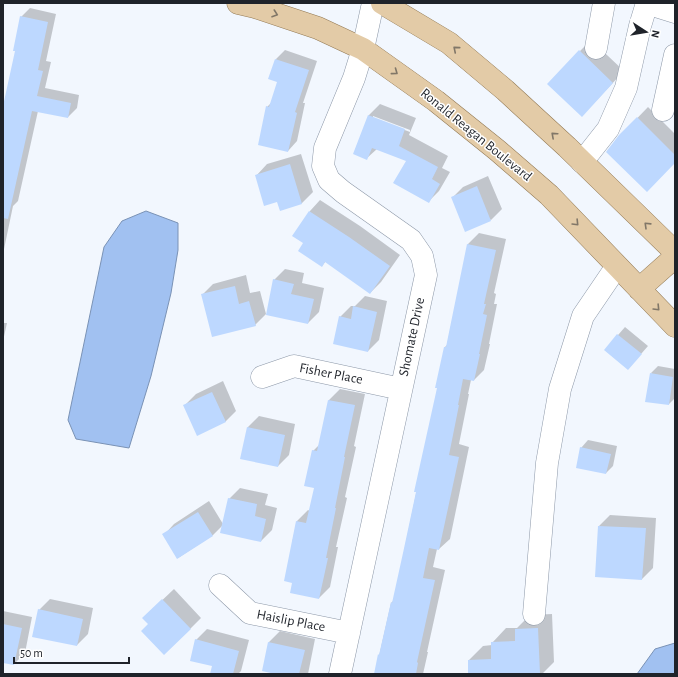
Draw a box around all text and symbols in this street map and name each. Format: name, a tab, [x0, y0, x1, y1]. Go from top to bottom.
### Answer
one-way arrow	[272, 9, 279, 18]
north arrow	[626, 12, 666, 52]
text: N	[649, 29, 661, 39]
one-way arrow	[453, 47, 461, 54]
one-way arrow	[391, 67, 398, 74]
street label: Ronald Reagan Boulevard	[418, 86, 534, 184]
one-way arrow	[551, 133, 558, 140]
one-way arrow	[571, 218, 579, 226]
one-way arrow	[644, 223, 652, 230]
street label: Shomate Drive	[397, 296, 427, 378]
one-way arrow	[652, 303, 660, 311]
street label: Fisher Place	[298, 361, 364, 387]
street label: Haislip Place	[255, 607, 327, 635]
scale bar	[14, 639, 129, 665]
text: 50 m	[20, 647, 43, 659]

